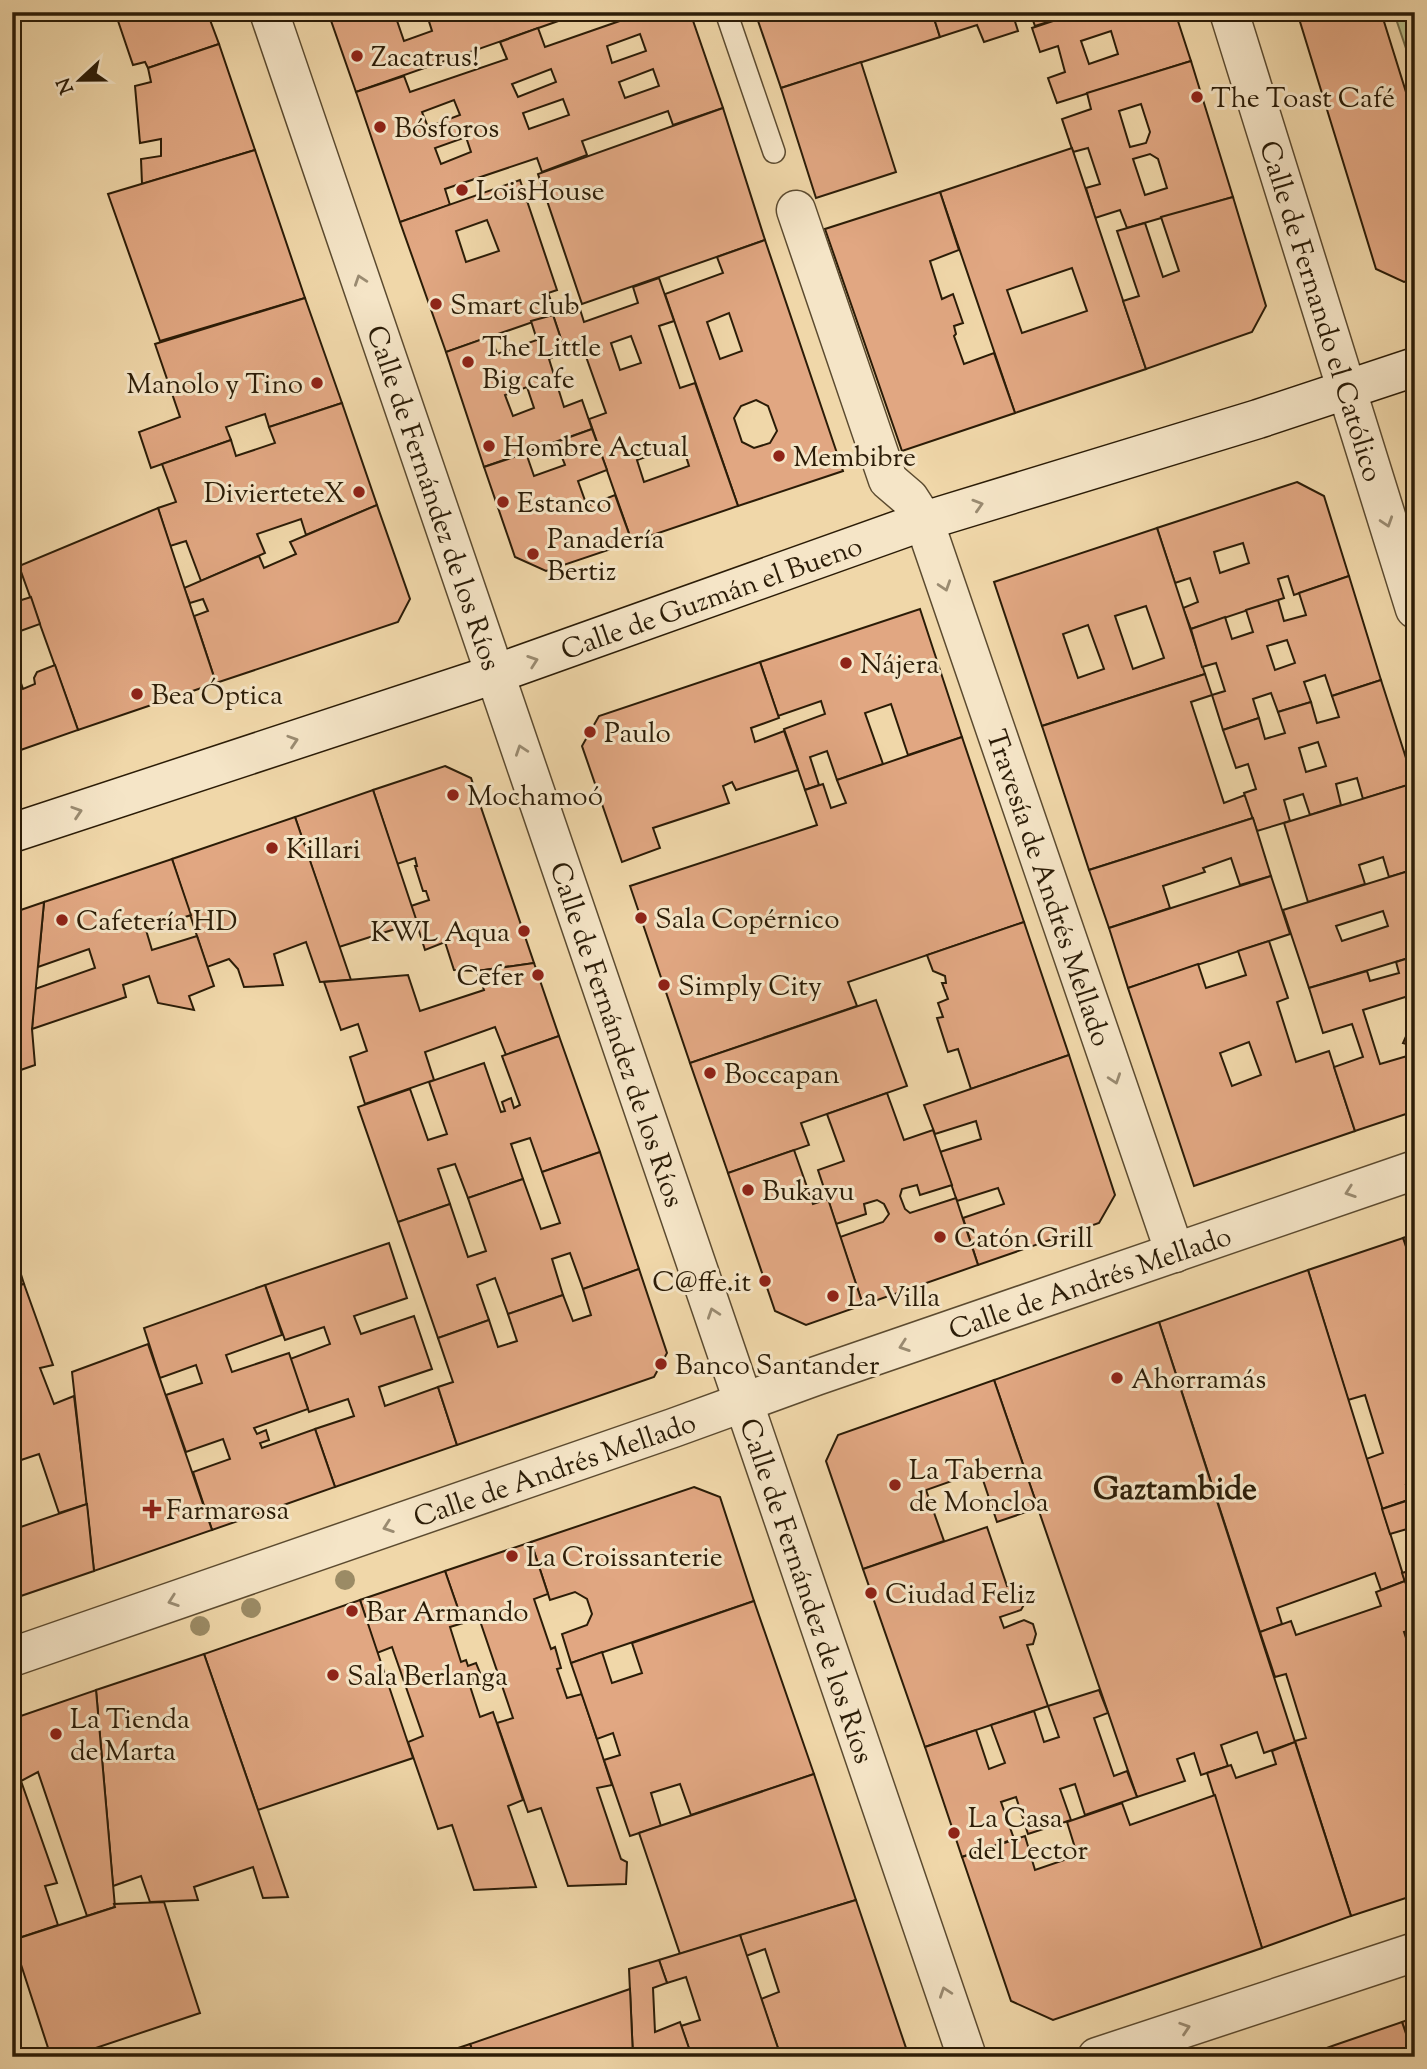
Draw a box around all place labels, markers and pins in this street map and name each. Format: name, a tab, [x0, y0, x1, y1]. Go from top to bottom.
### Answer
place label: Zacatrus!	[371, 39, 480, 79]
marker: Zacatrus!	[349, 48, 365, 64]
place label: The Toast Café	[1211, 80, 1395, 120]
marker: The Toast Café	[1189, 89, 1205, 105]
place label: Bósforos	[394, 110, 499, 150]
marker: Bósforos	[372, 119, 388, 135]
place label: LoisHouse	[476, 173, 605, 213]
marker: LoisHouse	[454, 182, 470, 198]
place label: Smart club	[450, 287, 580, 327]
marker: Smart club	[428, 296, 444, 312]
place label: The Little Big cafe	[482, 329, 601, 401]
marker: The Little Big cafe	[460, 354, 476, 370]
place label: Manolo y Tino	[126, 366, 303, 406]
marker: Manolo y Tino	[309, 375, 325, 391]
place label: Hombre Actual	[503, 429, 689, 469]
marker: Hombre Actual	[481, 438, 497, 454]
place label: Membibre	[793, 439, 916, 479]
marker: Membibre	[771, 448, 787, 464]
place label: DivierteteX	[204, 475, 345, 515]
marker: DivierteteX	[351, 484, 367, 500]
place label: Estanco	[517, 485, 612, 525]
marker: Estanco	[495, 494, 511, 510]
place label: Panadería Bertiz	[547, 521, 664, 593]
marker: Panadería Bertiz	[525, 546, 541, 562]
place label: Nájera	[860, 646, 939, 686]
marker: Nájera	[838, 655, 854, 671]
place label: Bea Óptica	[151, 677, 283, 717]
marker: Bea Óptica	[129, 686, 145, 702]
place label: Paulo	[604, 715, 671, 755]
marker: Paulo	[582, 724, 598, 740]
place label: Mochamoó	[467, 778, 603, 818]
marker: Mochamoó	[445, 787, 461, 803]
place label: Killari	[286, 831, 361, 871]
marker: Killari	[264, 840, 280, 856]
place label: Sala Copérnico	[655, 901, 840, 941]
place label: Cafetería HD	[76, 903, 237, 943]
marker: Sala Copérnico	[633, 910, 649, 926]
marker: Cafetería HD	[54, 912, 70, 928]
place label: KWL Aqua	[371, 914, 510, 954]
marker: KWL Aqua	[516, 923, 532, 939]
place label: Cefer	[457, 958, 524, 998]
marker: Cefer	[530, 967, 546, 983]
place label: Simply City	[678, 968, 822, 1008]
marker: Simply City	[656, 977, 672, 993]
place label: Boccapan	[724, 1056, 840, 1096]
marker: Boccapan	[702, 1065, 718, 1081]
place label: Bukavu	[762, 1173, 854, 1213]
marker: Bukavu	[740, 1182, 756, 1198]
place label: Catón Grill	[954, 1220, 1093, 1260]
marker: Catón Grill	[932, 1229, 948, 1245]
place label: C@ffe.it	[652, 1264, 751, 1304]
marker: C@ffe.it	[757, 1273, 773, 1289]
place label: La Villa	[847, 1279, 940, 1319]
marker: La Villa	[825, 1288, 841, 1304]
place label: Banco Santander	[675, 1347, 880, 1387]
marker: Banco Santander	[653, 1356, 669, 1372]
place label: Ahorramás	[1131, 1361, 1266, 1401]
marker: Ahorramás	[1109, 1370, 1125, 1386]
place label: La Taberna de Moncloa	[909, 1452, 1049, 1524]
marker: La Taberna de Moncloa	[887, 1477, 903, 1493]
place label: Farmarosa	[166, 1492, 290, 1532]
marker: Farmarosa	[144, 1501, 160, 1517]
place label: La Croissanterie	[526, 1539, 723, 1579]
marker: La Croissanterie	[504, 1548, 520, 1564]
place label: Ciudad Feliz	[885, 1576, 1036, 1616]
marker: Ciudad Feliz	[863, 1585, 879, 1601]
place label: Bar Armando	[366, 1594, 529, 1634]
marker: Bar Armando	[344, 1603, 360, 1619]
place label: Sala Berlanga	[347, 1658, 508, 1698]
marker: Sala Berlanga	[325, 1667, 341, 1683]
place label: La Tienda de Marta	[70, 1701, 190, 1773]
marker: La Tienda de Marta	[48, 1726, 64, 1742]
place label: La Casa del Lector	[968, 1800, 1089, 1872]
marker: La Casa del Lector	[946, 1825, 962, 1841]

